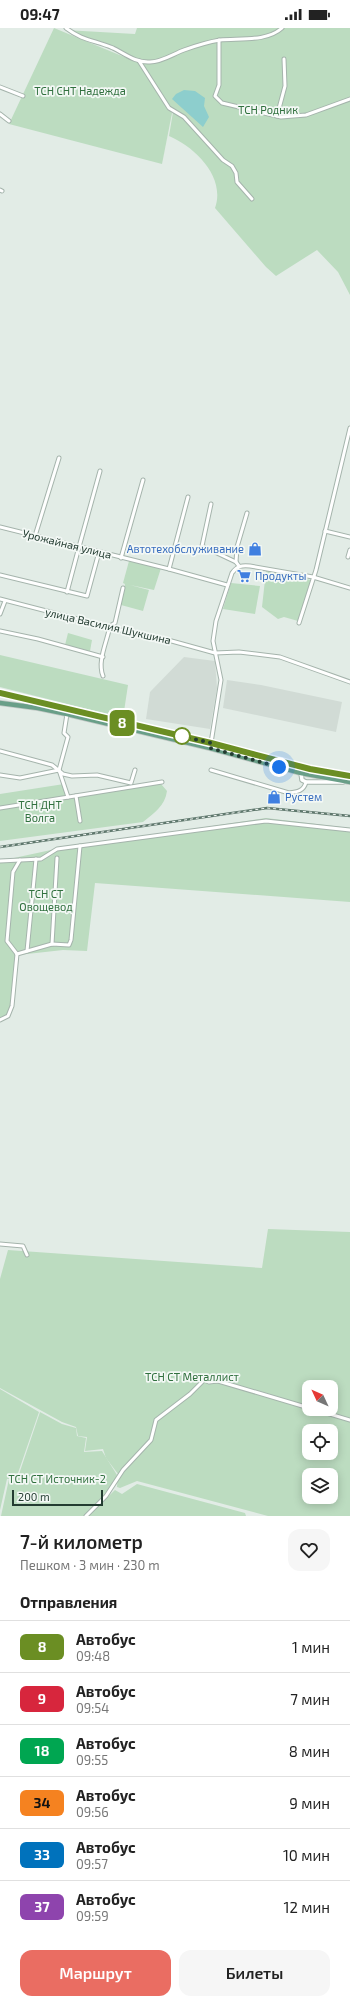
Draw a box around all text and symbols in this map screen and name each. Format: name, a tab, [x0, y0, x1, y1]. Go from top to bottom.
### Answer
text: 09:47	[20, 5, 60, 23]
park label: ТСН СНТ Надежда	[34, 84, 126, 97]
park label: ТСН Родник	[238, 103, 298, 116]
street label: Урожайная улица	[21, 526, 113, 562]
shop icon: Автотехобслуживание	[247, 541, 263, 557]
place label: Автотехобслуживание	[127, 542, 244, 556]
supermarket icon: Продукты	[236, 568, 252, 584]
place label: Продукты	[255, 569, 306, 583]
street label: улица Василия Шукшина	[44, 605, 172, 647]
line badge: 8	[109, 710, 135, 736]
text: 8	[118, 714, 126, 731]
unlabelled marker	[173, 727, 191, 745]
your location	[269, 757, 289, 777]
shop icon: Рустем	[266, 789, 282, 805]
place label: Рустем	[285, 790, 322, 804]
park label: ТСН ДНТ Волга	[18, 798, 62, 824]
park label: ТСН СТ Овощевод	[19, 887, 73, 913]
park label: ТСН СТ Металлист	[145, 1370, 240, 1383]
north arrow	[302, 1380, 338, 1416]
map controls	[302, 1380, 338, 1504]
button: locate	[302, 1424, 338, 1460]
button: layers	[302, 1468, 338, 1504]
park label: ТСН СТ Источник-2	[8, 1472, 106, 1485]
scale bar	[12, 1488, 103, 1507]
text: 200 m	[18, 1490, 50, 1503]
button: heart	[288, 1529, 330, 1571]
text: 7-й километр	[20, 1530, 143, 1553]
text: Пешком · 3 мин · 230 m	[20, 1557, 160, 1573]
text: Отправления	[20, 1593, 117, 1611]
text: Автобус	[76, 1630, 136, 1648]
text: 8	[38, 1638, 46, 1655]
text: 1 мин	[292, 1638, 330, 1656]
text: 09:48	[76, 1648, 110, 1664]
text: Автобус	[76, 1682, 136, 1700]
text: 9	[38, 1690, 46, 1707]
text: 7 мин	[290, 1690, 330, 1708]
text: 09:54	[76, 1700, 109, 1716]
text: Автобус	[76, 1734, 136, 1752]
text: 18	[35, 1742, 49, 1759]
text: 8 мин	[289, 1742, 330, 1760]
text: 09:55	[76, 1752, 108, 1768]
text: Автобус	[76, 1786, 136, 1804]
text: 34	[34, 1794, 50, 1811]
text: 9 мин	[289, 1794, 330, 1812]
text: 09:56	[76, 1804, 109, 1820]
text: Автобус	[76, 1838, 136, 1856]
text: 33	[34, 1846, 50, 1863]
text: 10 мин	[283, 1846, 330, 1864]
text: 09:57	[76, 1856, 108, 1872]
text: Автобус	[76, 1890, 136, 1908]
text: 37	[34, 1898, 50, 1915]
text: 12 мин	[283, 1898, 330, 1916]
text: 09:59	[76, 1908, 109, 1924]
button: Маршрут	[20, 1950, 171, 1996]
button: Билеты	[179, 1950, 330, 1996]

